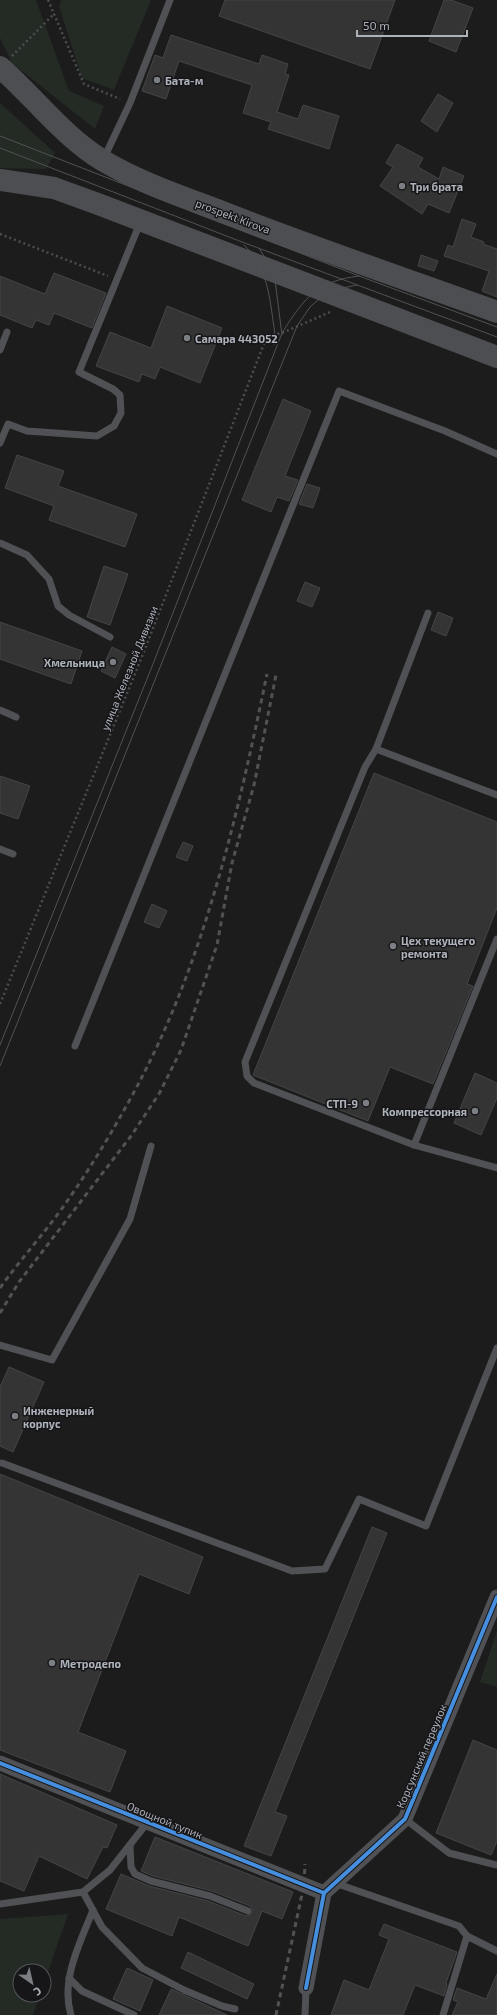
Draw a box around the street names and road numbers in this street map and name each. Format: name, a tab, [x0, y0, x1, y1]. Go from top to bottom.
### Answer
street label: prospekt Kirova	[194, 196, 272, 236]
street label: улица Железной Дивизии	[98, 604, 161, 733]
street label: Корсунский переулок	[393, 1702, 450, 1810]
street label: Овощной тупик	[125, 1799, 205, 1842]

